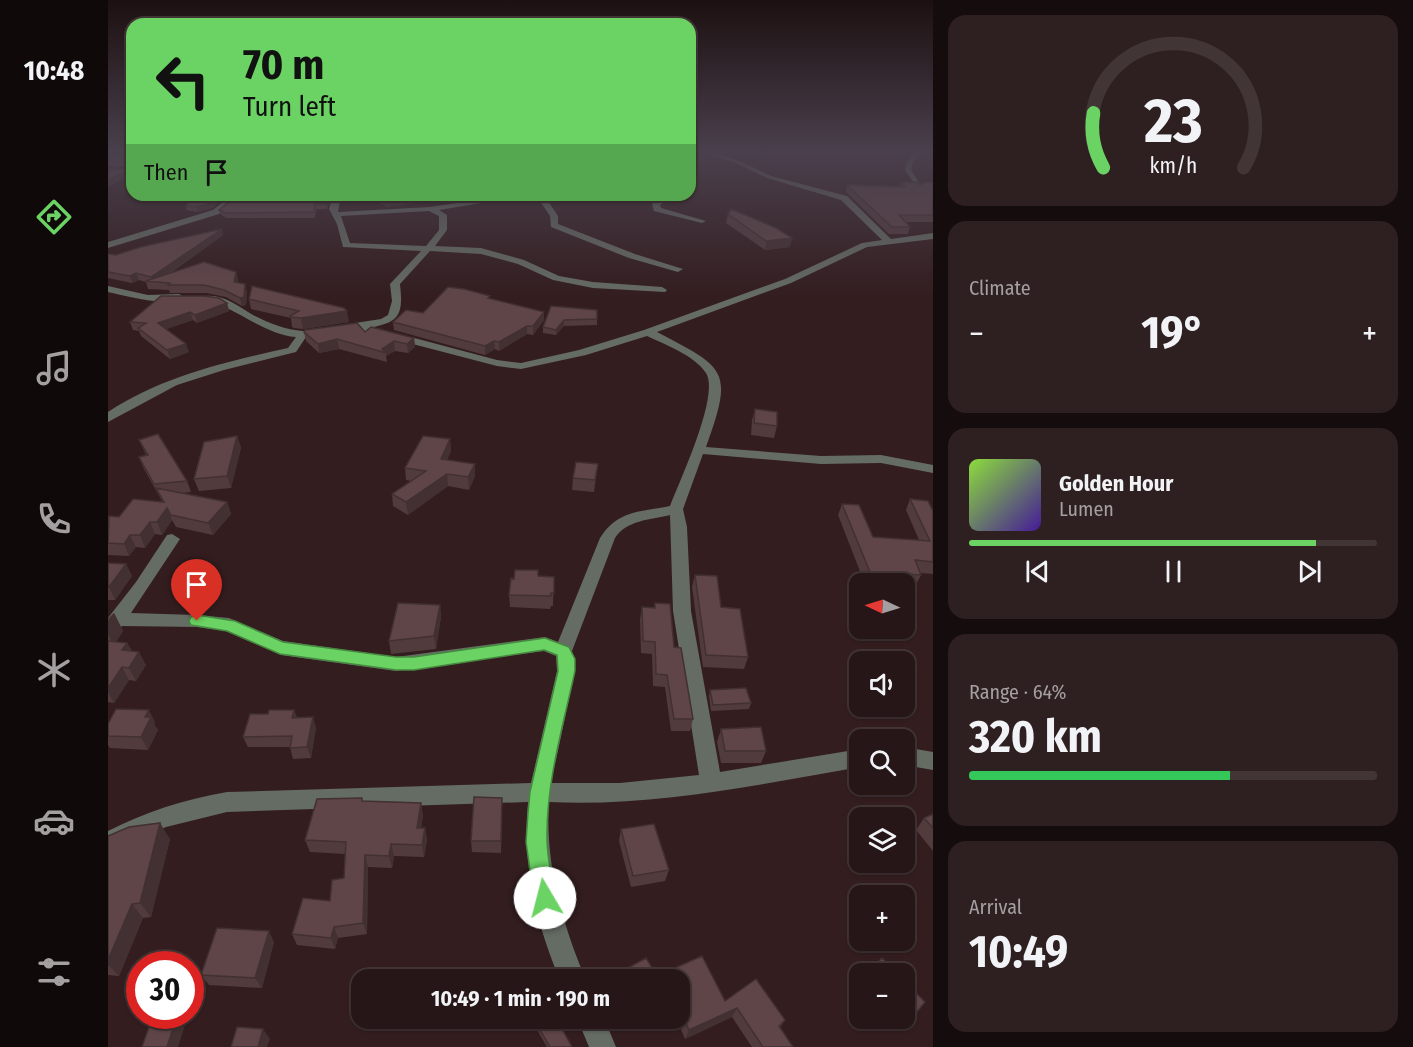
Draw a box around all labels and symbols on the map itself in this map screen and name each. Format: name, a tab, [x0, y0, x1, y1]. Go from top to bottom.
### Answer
pin	[171, 559, 222, 621]
north arrow	[849, 573, 915, 639]
position arrow	[513, 866, 577, 930]
speed limit sign: 30	[126, 951, 204, 1029]

